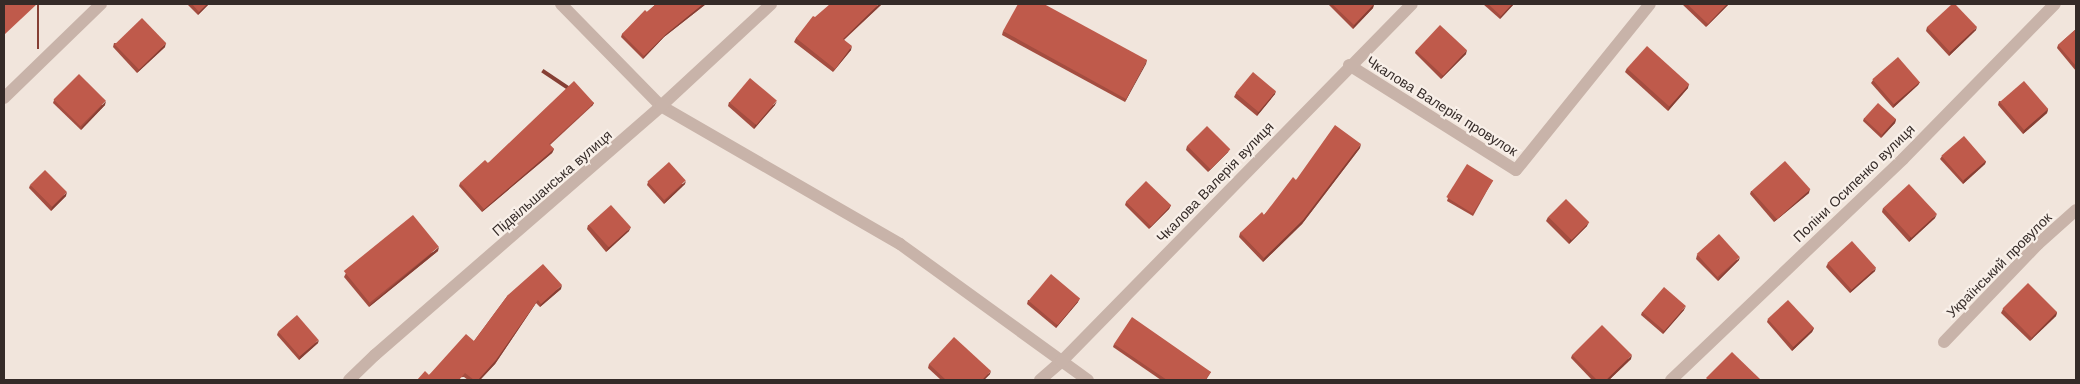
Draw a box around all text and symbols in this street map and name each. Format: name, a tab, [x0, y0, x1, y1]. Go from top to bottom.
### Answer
street label: Чкалова Валерія провулок	[1363, 52, 1521, 160]
street label: Чкалова Валерія вулиця	[1153, 118, 1277, 246]
street label: Поліни Осипенко вулиця	[1790, 121, 1918, 245]
street label: Підвільшанська вулиця	[489, 127, 615, 239]
street label: Український провулок	[1943, 209, 2055, 321]

